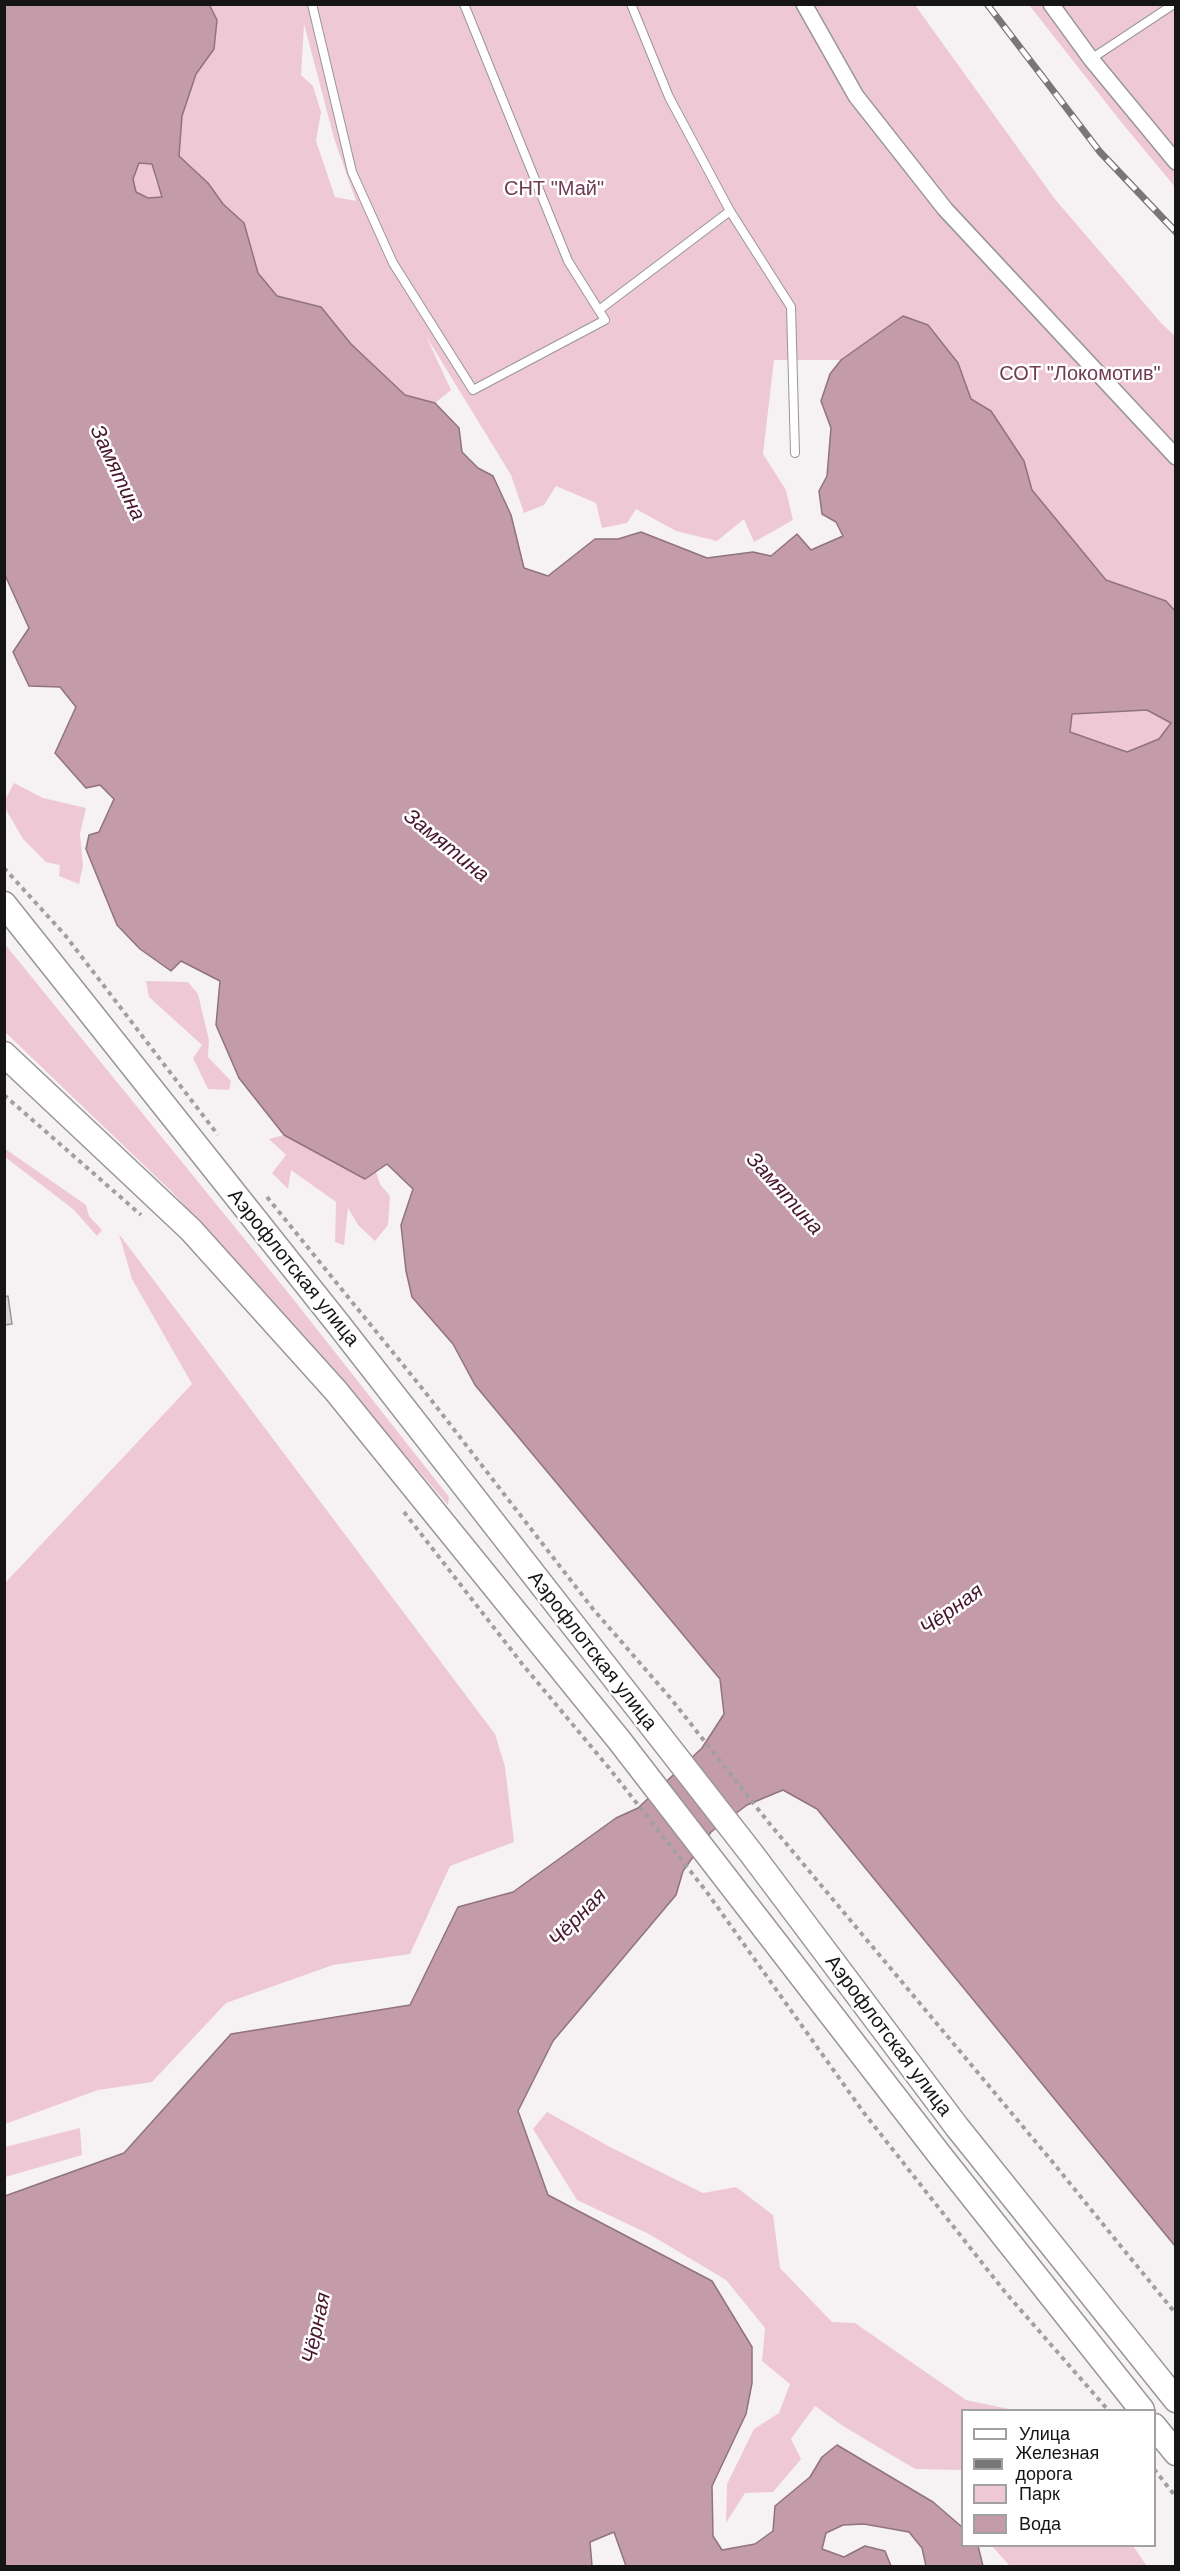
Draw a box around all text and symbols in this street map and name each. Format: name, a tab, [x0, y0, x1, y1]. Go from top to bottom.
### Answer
park label: СНТ "Май"	[504, 177, 604, 201]
park label: СОТ "Локомотив"	[999, 362, 1161, 386]
water label: Замятина	[84, 421, 150, 525]
water label: Замятина	[398, 804, 494, 888]
water label: Замятина	[740, 1147, 828, 1241]
street label: Аэрофлотская улица	[222, 1185, 364, 1351]
street label: Аэрофлотская улица	[522, 1567, 662, 1735]
water label: Чёрная	[915, 1579, 989, 1641]
water label: Чёрная	[544, 1883, 612, 1953]
street label: Аэрофлотская улица	[820, 1951, 956, 2121]
water label: Чёрная	[297, 2290, 337, 2366]
legend	[961, 2409, 1156, 2547]
text: Улица	[1019, 2424, 1070, 2444]
text: Железная дорога	[1015, 2443, 1099, 2484]
text: Парк	[1019, 2484, 1060, 2504]
text: Вода	[1019, 2514, 1061, 2534]

